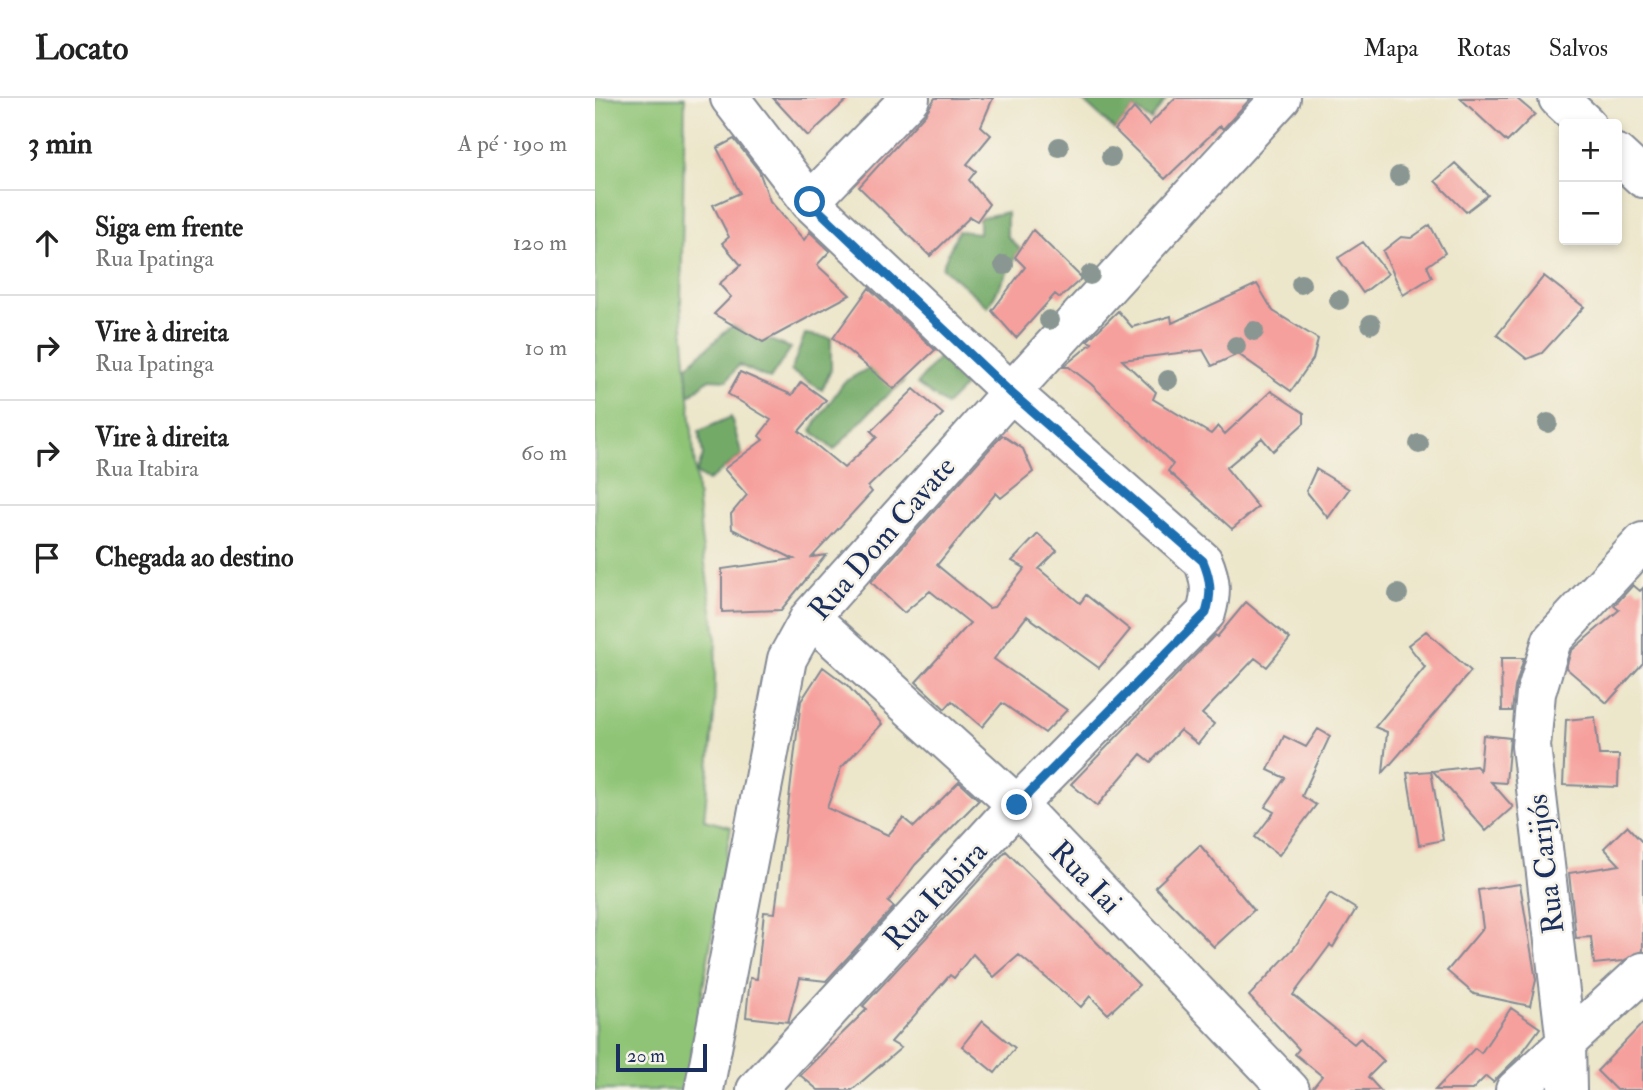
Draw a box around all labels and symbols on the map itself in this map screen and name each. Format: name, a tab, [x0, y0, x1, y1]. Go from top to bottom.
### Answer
route start	[794, 186, 825, 217]
street label: Rua Dom Cavate	[801, 449, 964, 628]
route end	[1001, 789, 1032, 820]
street label: Rua Carijós	[1519, 792, 1572, 936]
street label: Rua Itabira	[876, 833, 995, 957]
street label: Rua Iai	[1042, 833, 1129, 922]
scale bar	[616, 1041, 707, 1073]

